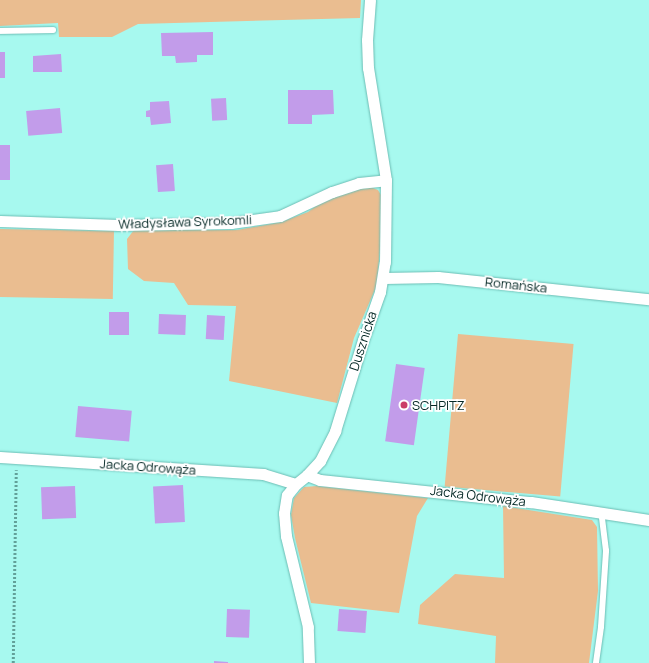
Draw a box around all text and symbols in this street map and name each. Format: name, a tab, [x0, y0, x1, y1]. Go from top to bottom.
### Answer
street label: Władysława Syrokomli	[118, 212, 252, 232]
street label: Romańska	[484, 274, 548, 296]
street label: Dusznicka	[346, 309, 380, 373]
place label: SCHPITZ	[412, 397, 465, 413]
marker: SCHPITZ	[399, 400, 409, 410]
street label: Jacka Odrowąża	[99, 456, 197, 478]
street label: Jacka Odrowąża	[429, 482, 527, 510]

